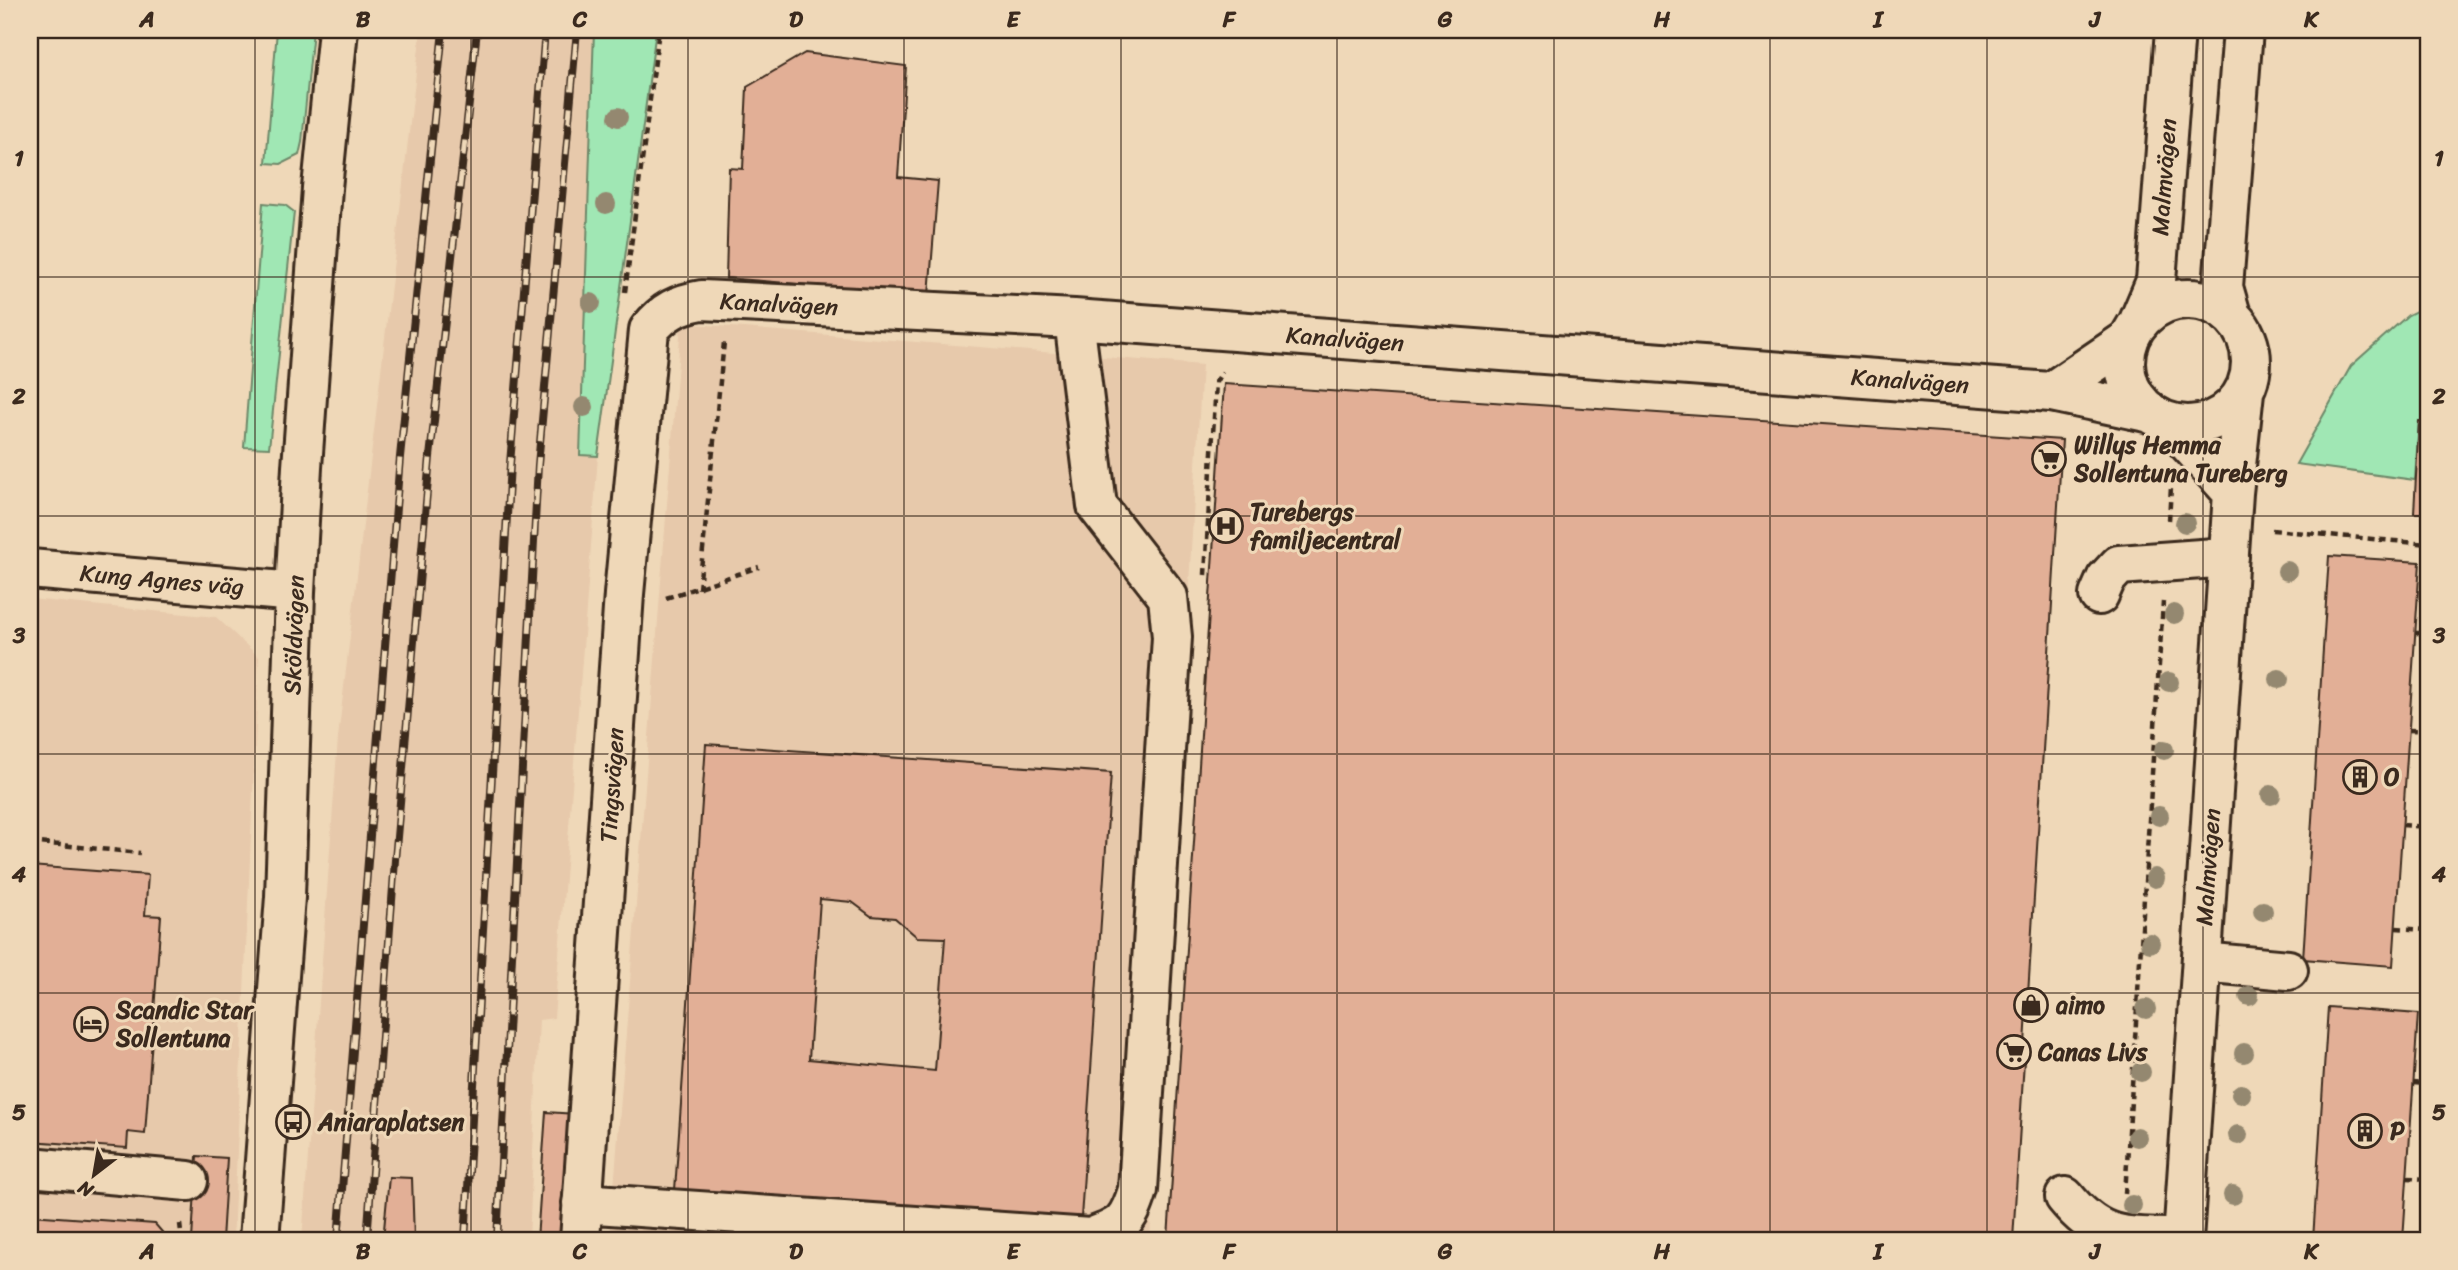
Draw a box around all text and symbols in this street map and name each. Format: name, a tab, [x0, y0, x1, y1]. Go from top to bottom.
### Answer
text: A	[138, 0, 155, 40]
text: B	[356, 0, 371, 40]
text: C	[572, 0, 588, 40]
text: D	[789, 0, 804, 40]
text: E	[1007, 0, 1022, 40]
text: F	[1222, 0, 1237, 40]
text: G	[1437, 0, 1453, 40]
text: H	[1653, 0, 1671, 40]
text: I	[1872, 0, 1884, 40]
text: J	[2088, 0, 2102, 40]
text: K	[2303, 0, 2320, 40]
street label: Malmvägen	[2139, 117, 2189, 237]
text: 1	[14, 138, 24, 179]
text: 1	[2434, 138, 2444, 179]
street label: Kanalvägen	[719, 280, 839, 328]
street label: Kanalvägen	[1285, 314, 1406, 364]
street label: Kanalvägen	[1850, 356, 1971, 406]
text: 2	[11, 376, 26, 417]
text: 2	[2431, 376, 2446, 417]
place label: Willys Hemma Sollentuna Tureberg	[2073, 424, 2288, 494]
supermarket icon: Willys Hemma Sollentuna Tureberg	[2030, 440, 2068, 478]
place label: Turebergs familjecentral	[1250, 491, 1402, 561]
hospital icon: Turebergs familjecentral	[1207, 507, 1245, 545]
street label: Kung Agnes väg	[78, 552, 246, 608]
street label: Sköldvägen	[271, 574, 317, 696]
text: 3	[12, 615, 26, 656]
text: 3	[2432, 615, 2446, 656]
street label: Tingsvägen	[587, 726, 637, 844]
place label: O	[2384, 756, 2400, 798]
building icon: O	[2341, 758, 2379, 796]
street label: Malmvägen	[2183, 807, 2233, 927]
text: 4	[11, 854, 27, 895]
text: 4	[2431, 854, 2447, 895]
place label: aimo	[2055, 984, 2105, 1026]
shop icon: aimo	[2012, 986, 2050, 1024]
place label: Scandic Star Sollentuna	[115, 989, 255, 1059]
hotel icon: Scandic Star Sollentuna	[72, 1005, 110, 1043]
place label: Canas Livs	[2037, 1031, 2148, 1073]
supermarket icon: Canas Livs	[1995, 1033, 2033, 1071]
text: 5	[12, 1092, 26, 1133]
text: 5	[2432, 1092, 2446, 1133]
place label: Aniaraplatsen	[317, 1101, 464, 1143]
bus stop icon: Aniaraplatsen	[274, 1103, 312, 1141]
place label: P	[2390, 1110, 2405, 1152]
building icon: P	[2346, 1112, 2384, 1150]
north arrow	[60, 1140, 130, 1210]
text: N	[71, 1171, 101, 1207]
text: A	[138, 1231, 155, 1270]
text: B	[356, 1231, 371, 1270]
text: C	[572, 1231, 588, 1270]
text: D	[789, 1231, 804, 1270]
text: E	[1007, 1231, 1022, 1270]
text: F	[1222, 1231, 1237, 1270]
text: G	[1437, 1231, 1453, 1270]
text: H	[1653, 1231, 1671, 1270]
text: I	[1872, 1231, 1884, 1270]
text: J	[2088, 1231, 2102, 1270]
text: K	[2303, 1231, 2320, 1270]

